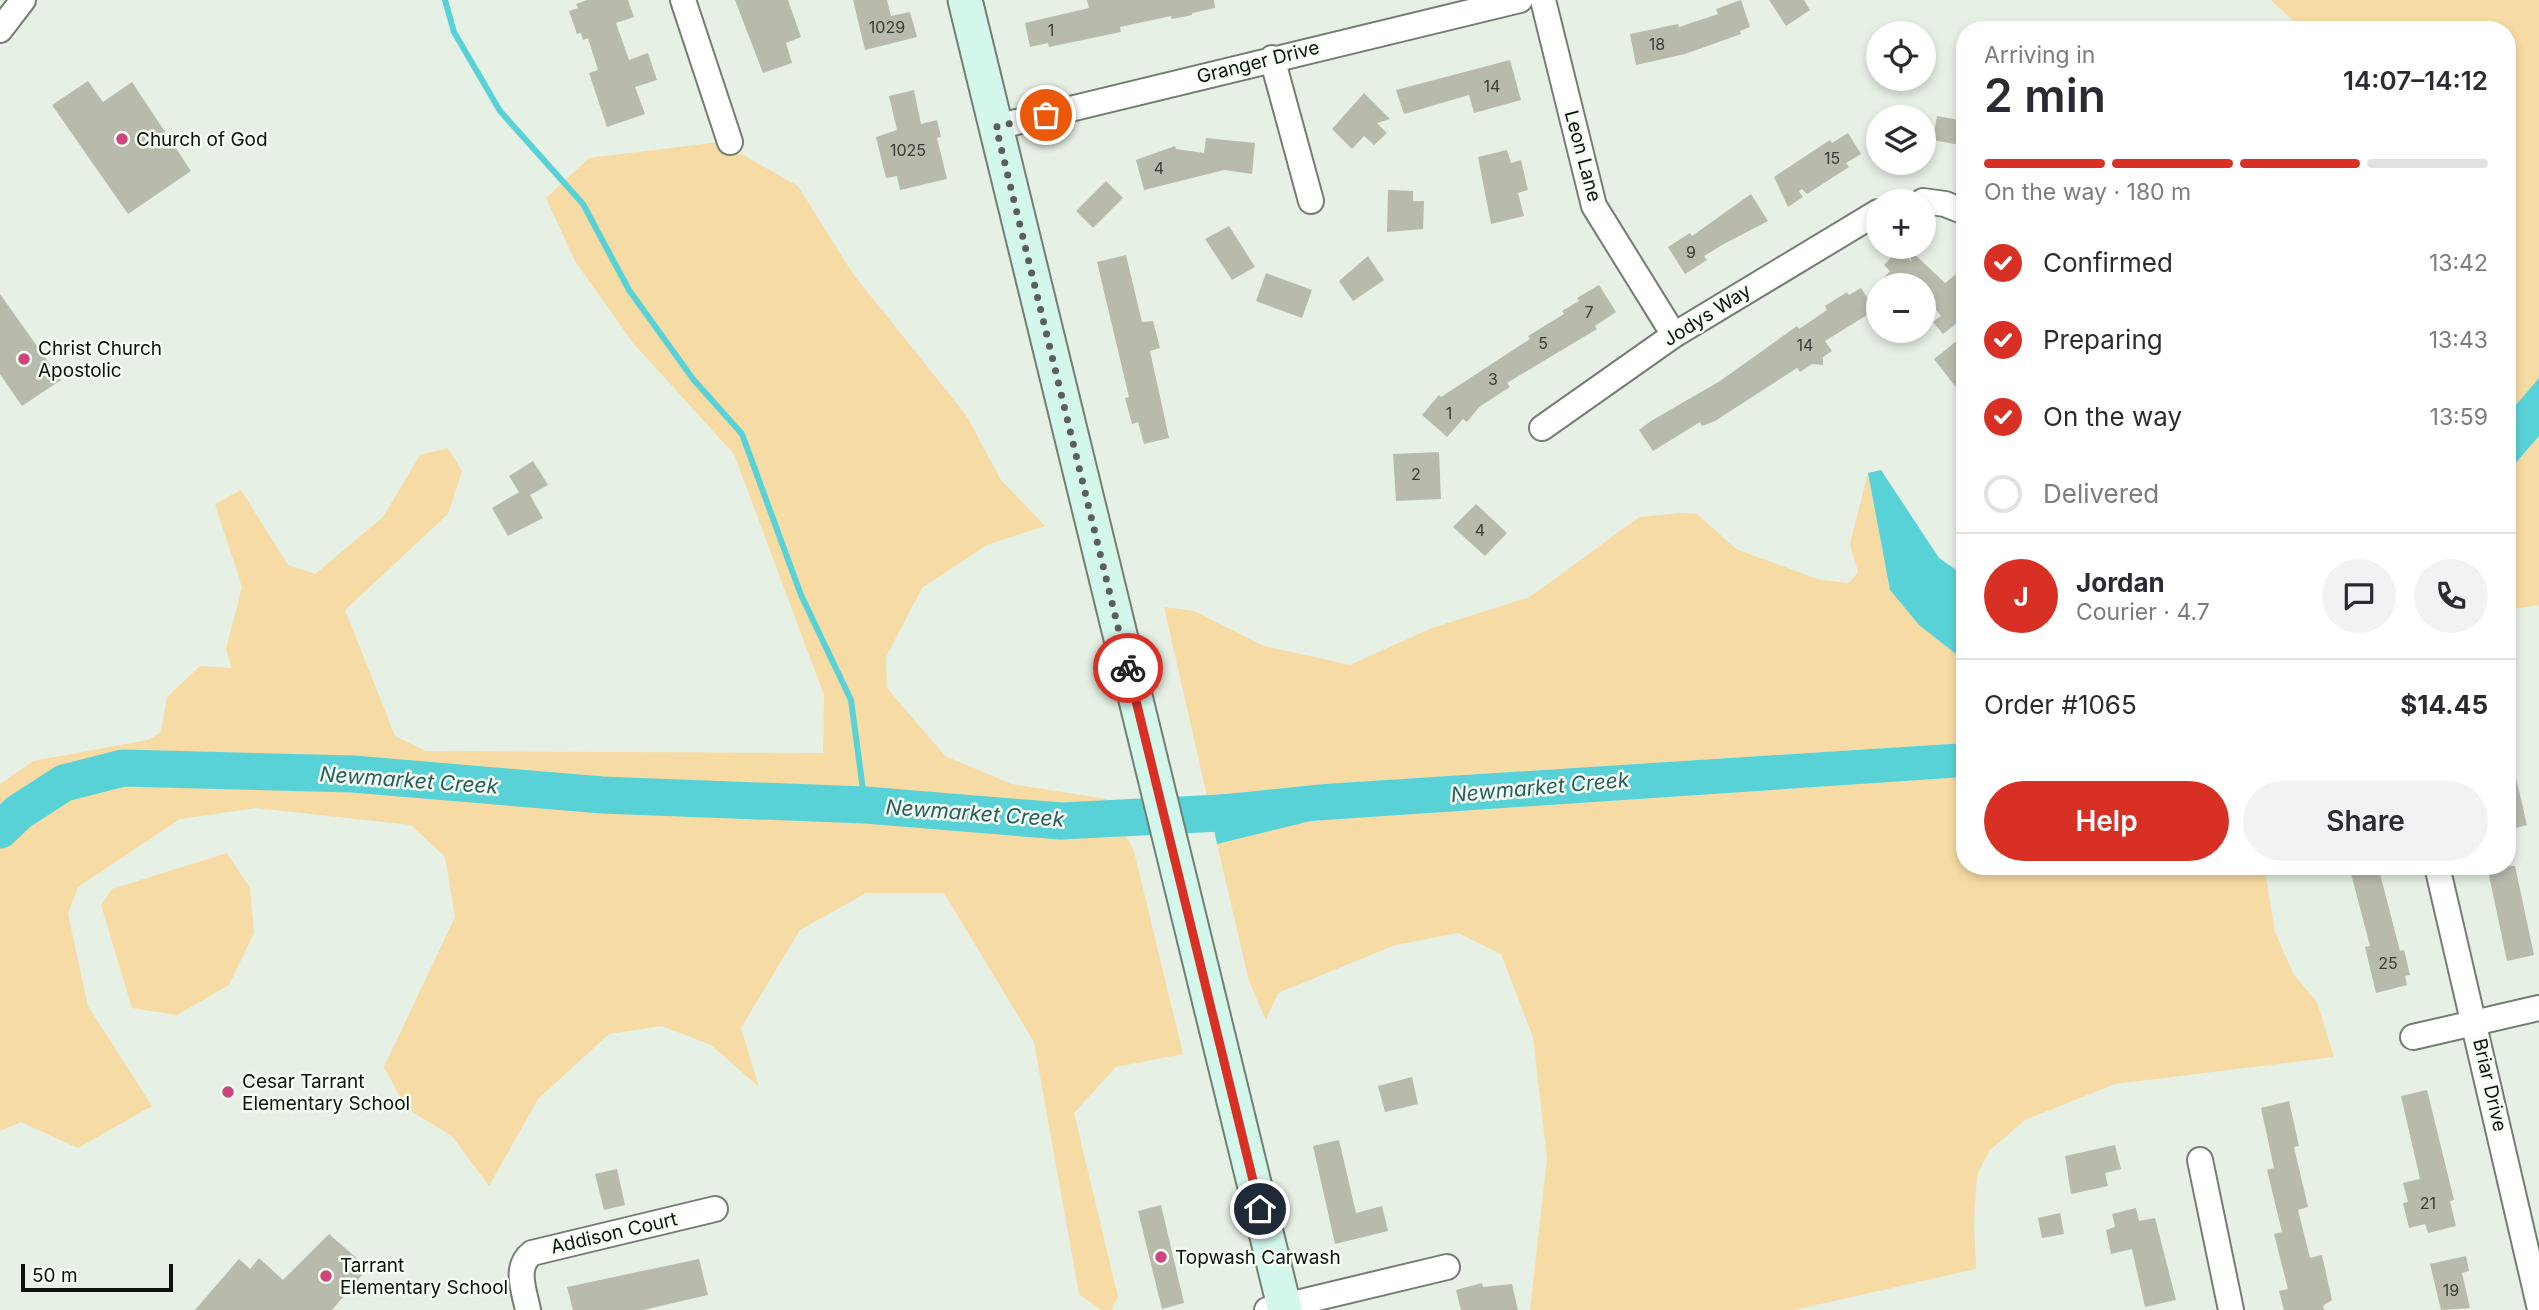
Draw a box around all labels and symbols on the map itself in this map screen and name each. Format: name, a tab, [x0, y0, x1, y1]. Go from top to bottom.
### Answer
house number: 1029	[869, 17, 905, 37]
house number: 1	[1048, 20, 1054, 40]
house number: 18	[1649, 34, 1665, 54]
street label: Granger Drive	[1194, 36, 1322, 88]
house number: 14	[1484, 76, 1500, 96]
pin	[1016, 85, 1076, 145]
street label: Leon Lane	[1560, 108, 1606, 204]
place label: Church of God	[136, 128, 268, 151]
marker: Church of God	[114, 131, 130, 147]
house number: 1025	[890, 140, 926, 160]
house number: 15	[1824, 148, 1840, 168]
house number: 4	[1154, 158, 1164, 178]
house number: 9	[1686, 242, 1696, 262]
street label: Jodys Way	[1659, 279, 1755, 351]
house number: 7	[1584, 302, 1594, 322]
house number: 5	[1538, 333, 1548, 353]
house number: 14	[1797, 335, 1813, 355]
place label: Christ Church Apostolic	[38, 337, 162, 382]
marker: Christ Church Apostolic	[16, 351, 32, 367]
house number: 3	[1488, 369, 1498, 389]
house number: 1	[1446, 403, 1452, 423]
house number: 2	[1411, 464, 1421, 484]
house number: 4	[1475, 520, 1485, 540]
courier	[1093, 633, 1163, 703]
water label: Newmarket Creek	[319, 761, 500, 799]
water label: Newmarket Creek	[1450, 767, 1631, 807]
water label: Newmarket Creek	[885, 794, 1066, 832]
house number: 25	[2378, 953, 2398, 973]
street label: Briar Drive	[2468, 1036, 2512, 1134]
place label: Cesar Tarrant Elementary School	[242, 1070, 410, 1115]
marker: Cesar Tarrant Elementary School	[220, 1084, 236, 1100]
pin	[1230, 1179, 1290, 1239]
house number: 21	[2420, 1193, 2436, 1213]
street label: Addison Court	[548, 1207, 680, 1259]
place label: Topwash Carwash	[1175, 1246, 1341, 1269]
marker: Topwash Carwash	[1153, 1249, 1169, 1265]
place label: Tarrant Elementary School	[340, 1254, 508, 1299]
scale bar	[21, 1261, 173, 1293]
marker: Tarrant Elementary School	[318, 1268, 334, 1284]
house number: 19	[2443, 1280, 2459, 1300]

